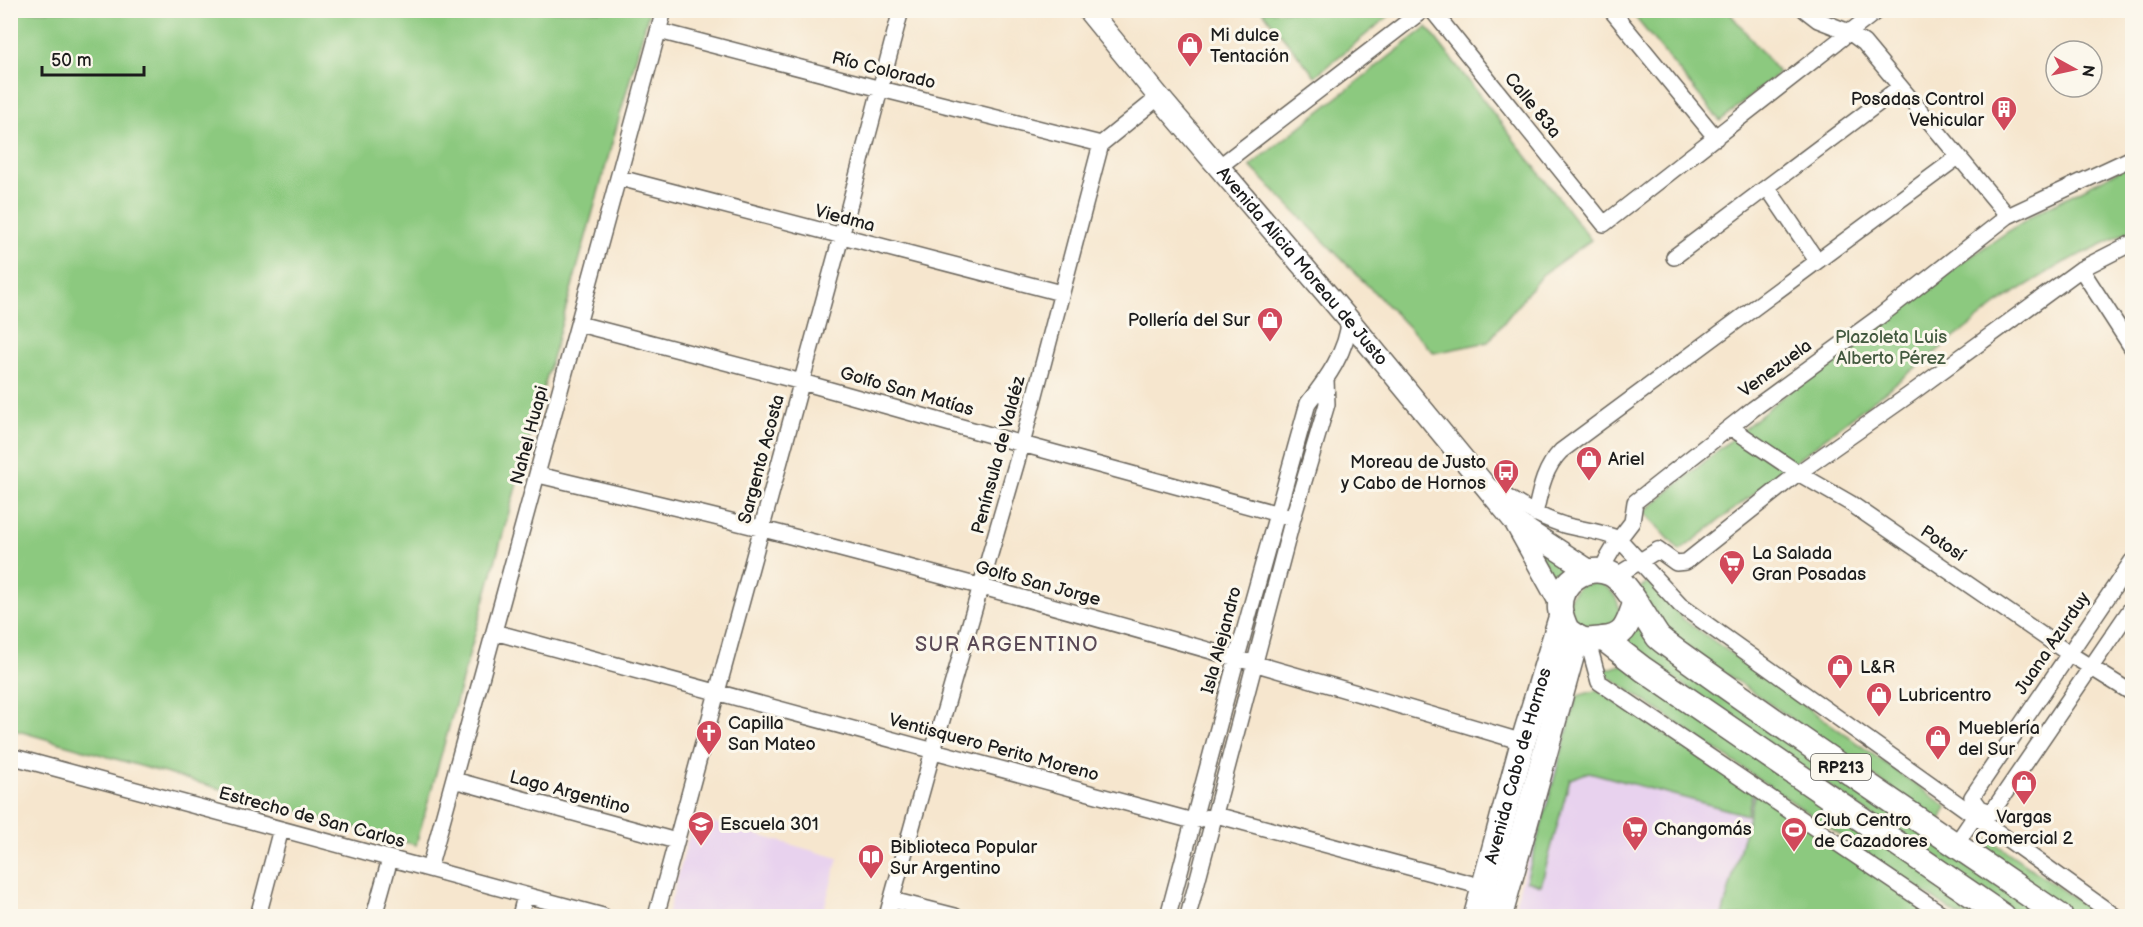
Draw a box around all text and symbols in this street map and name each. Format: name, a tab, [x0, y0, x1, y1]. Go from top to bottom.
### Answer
place label: Mi dulce Tentación	[1210, 25, 1289, 67]
shop icon: Mi dulce Tentación	[1175, 30, 1205, 68]
scale bar	[42, 39, 144, 77]
north arrow	[2044, 39, 2104, 99]
street label: Río Colorado	[830, 47, 938, 94]
text: 50 m	[51, 50, 92, 71]
text: N	[2077, 64, 2098, 78]
street label: Calle 83a	[1500, 68, 1565, 142]
place label: Posadas Control Vehicular	[1851, 89, 1984, 131]
building icon: Posadas Control Vehicular	[1989, 94, 2019, 132]
street label: Avenida Alicia Moreau de Justo	[1212, 163, 1392, 370]
street label: Viedma	[812, 200, 877, 237]
shop icon: Pollería del Sur	[1255, 305, 1285, 343]
place label: Pollería del Sur	[1128, 310, 1250, 331]
park label: Plazoleta Luis Alberto Pérez	[1835, 327, 1947, 369]
street label: Venezuela	[1735, 335, 1816, 402]
street label: Golfo San Matías	[838, 362, 976, 421]
street label: Península de Valdéz	[967, 374, 1030, 536]
street label: Nahel Huapi	[506, 384, 553, 487]
street label: Sargento Acosta	[734, 392, 789, 526]
shop icon: Ariel	[1574, 444, 1604, 482]
place label: Ariel	[1608, 449, 1644, 470]
place label: Moreau de Justo y Cabo de Hornos	[1340, 452, 1486, 494]
bus stop icon: Moreau de Justo y Cabo de Hornos	[1491, 457, 1521, 495]
street label: Potosí	[1917, 521, 1970, 566]
place label: La Salada Gran Posadas	[1752, 543, 1866, 585]
supermarket icon: La Salada Gran Posadas	[1717, 548, 1747, 586]
street label: Golfo San Jorge	[973, 557, 1103, 610]
street label: Isla Alejandro	[1197, 584, 1246, 696]
street label: Juana Azurduy	[2010, 587, 2095, 698]
district label: SUR ARGENTINO	[915, 633, 1099, 657]
shop icon: L&R	[1825, 652, 1855, 690]
place label: L&R	[1860, 657, 1895, 678]
street label: Avenida Cabo de Hornos	[1481, 665, 1556, 866]
shop icon: Lubricentro	[1864, 680, 1894, 718]
place label: Lubricentro	[1898, 685, 1992, 706]
street label: Ventisquero Perito Moreno	[887, 709, 1101, 786]
place label: Capilla San Mateo	[728, 713, 816, 755]
church icon: Capilla San Mateo	[694, 718, 724, 756]
place label: Mueblería del Sur	[1958, 718, 2040, 760]
shop icon: Mueblería del Sur	[1923, 723, 1953, 761]
road number: RP213	[1811, 754, 1871, 780]
street label: Lago Argentino	[507, 766, 632, 819]
shop icon: Vargas Comercial 2	[2009, 768, 2039, 806]
street label: Estrecho de San Carlos	[217, 783, 407, 852]
place label: Vargas Comercial 2	[1975, 807, 2073, 849]
school or university icon: Escuela 301	[686, 809, 716, 847]
place label: Club Centro de Cazadores	[1814, 810, 1928, 852]
place label: Escuela 301	[720, 814, 819, 835]
supermarket icon: Changomás	[1620, 814, 1650, 852]
sports icon: Club Centro de Cazadores	[1779, 815, 1809, 853]
place label: Changomás	[1654, 819, 1752, 840]
place label: Biblioteca Popular Sur Argentino	[890, 837, 1037, 879]
library icon: Biblioteca Popular Sur Argentino	[856, 842, 886, 880]

